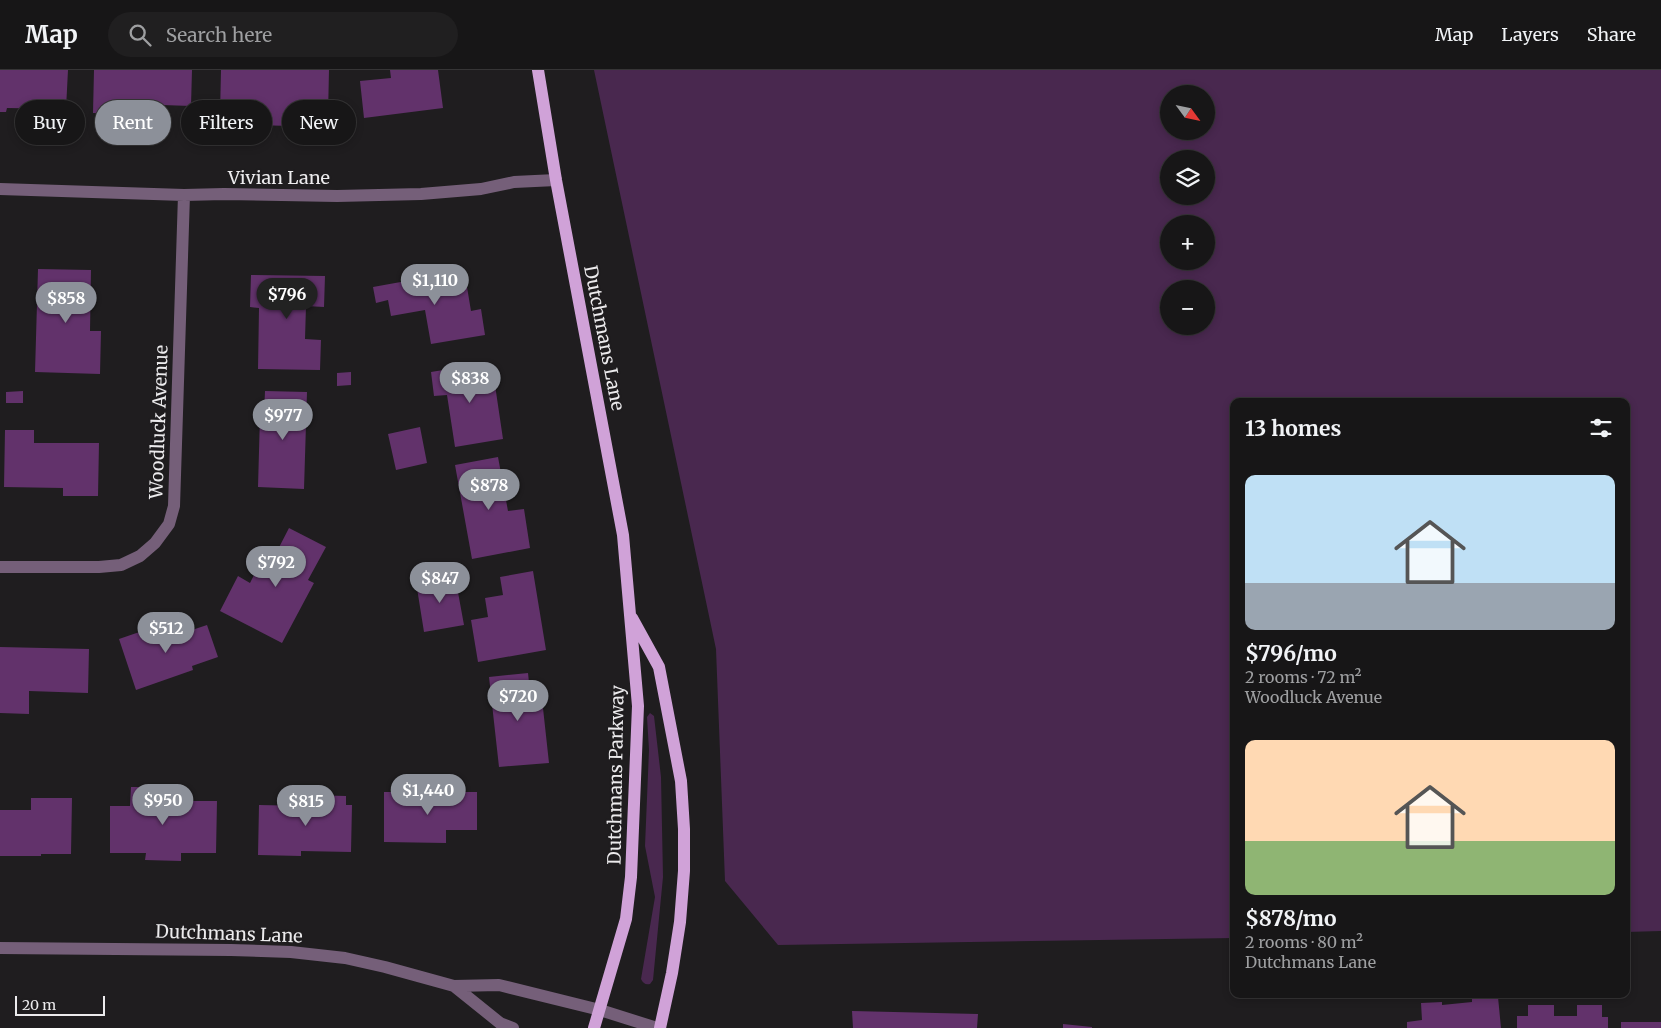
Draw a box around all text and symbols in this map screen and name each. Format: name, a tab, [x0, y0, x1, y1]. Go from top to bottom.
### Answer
search box	[108, 12, 458, 57]
text: Map	[25, 19, 78, 50]
icon: search	[126, 21, 154, 49]
text: Search here	[166, 23, 272, 47]
text: Map	[1435, 23, 1473, 46]
text: Layers	[1501, 23, 1559, 46]
text: Share	[1587, 23, 1636, 46]
north arrow	[1160, 85, 1215, 140]
map controls	[1160, 85, 1215, 335]
chip: Buy	[15, 100, 85, 145]
chip: Rent	[95, 100, 171, 145]
chip: Filters	[181, 100, 272, 145]
chip: New	[282, 100, 356, 145]
button: layers	[1160, 150, 1215, 205]
street label: Vivian Lane	[227, 166, 330, 189]
button: +	[1160, 215, 1215, 270]
street label: Dutchmans Lane	[579, 263, 630, 412]
pin: $1,110	[394, 264, 476, 306]
text: $1,110	[412, 270, 458, 290]
pin: $796	[257, 278, 317, 320]
button: −	[1160, 280, 1215, 335]
pin: $858	[36, 282, 96, 324]
text: $796	[268, 284, 306, 304]
text: $858	[47, 288, 85, 308]
street label: Woodluck Avenue	[144, 344, 173, 501]
pin: $838	[440, 362, 500, 404]
text: $838	[451, 368, 489, 388]
pin: $977	[253, 398, 313, 441]
text: $977	[264, 405, 302, 425]
icon: filters	[1587, 414, 1615, 442]
text: 13 homes	[1245, 415, 1341, 442]
pin: $878	[459, 468, 519, 511]
text: $878	[470, 475, 508, 495]
icon: home	[1385, 507, 1475, 597]
pin: $792	[246, 546, 306, 588]
text: $792	[257, 552, 295, 572]
pin: $847	[410, 562, 470, 604]
text: $847	[421, 568, 459, 588]
pin: $512	[136, 612, 196, 654]
text: $512	[148, 618, 184, 638]
text: $796/mo	[1245, 640, 1337, 667]
text: 2 rooms · 72 m²	[1245, 667, 1361, 687]
pin: $720	[488, 680, 548, 722]
street label: Dutchmans Parkway	[602, 684, 629, 865]
text: $720	[498, 686, 538, 706]
text: Woodluck Avenue	[1245, 687, 1382, 707]
icon: home	[1385, 772, 1475, 862]
pin: $1,440	[387, 774, 469, 816]
text: $1,440	[402, 780, 454, 800]
pin: $950	[133, 784, 193, 826]
pin: $815	[276, 784, 336, 827]
text: $950	[143, 790, 183, 810]
text: $815	[288, 791, 324, 811]
text: $878/mo	[1245, 905, 1336, 932]
street label: Dutchmans Lane	[155, 919, 303, 948]
text: 2 rooms · 80 m²	[1245, 932, 1363, 952]
text: Dutchmans Lane	[1245, 952, 1376, 972]
scale bar	[15, 993, 105, 1016]
text: 20 m	[22, 996, 56, 1014]

